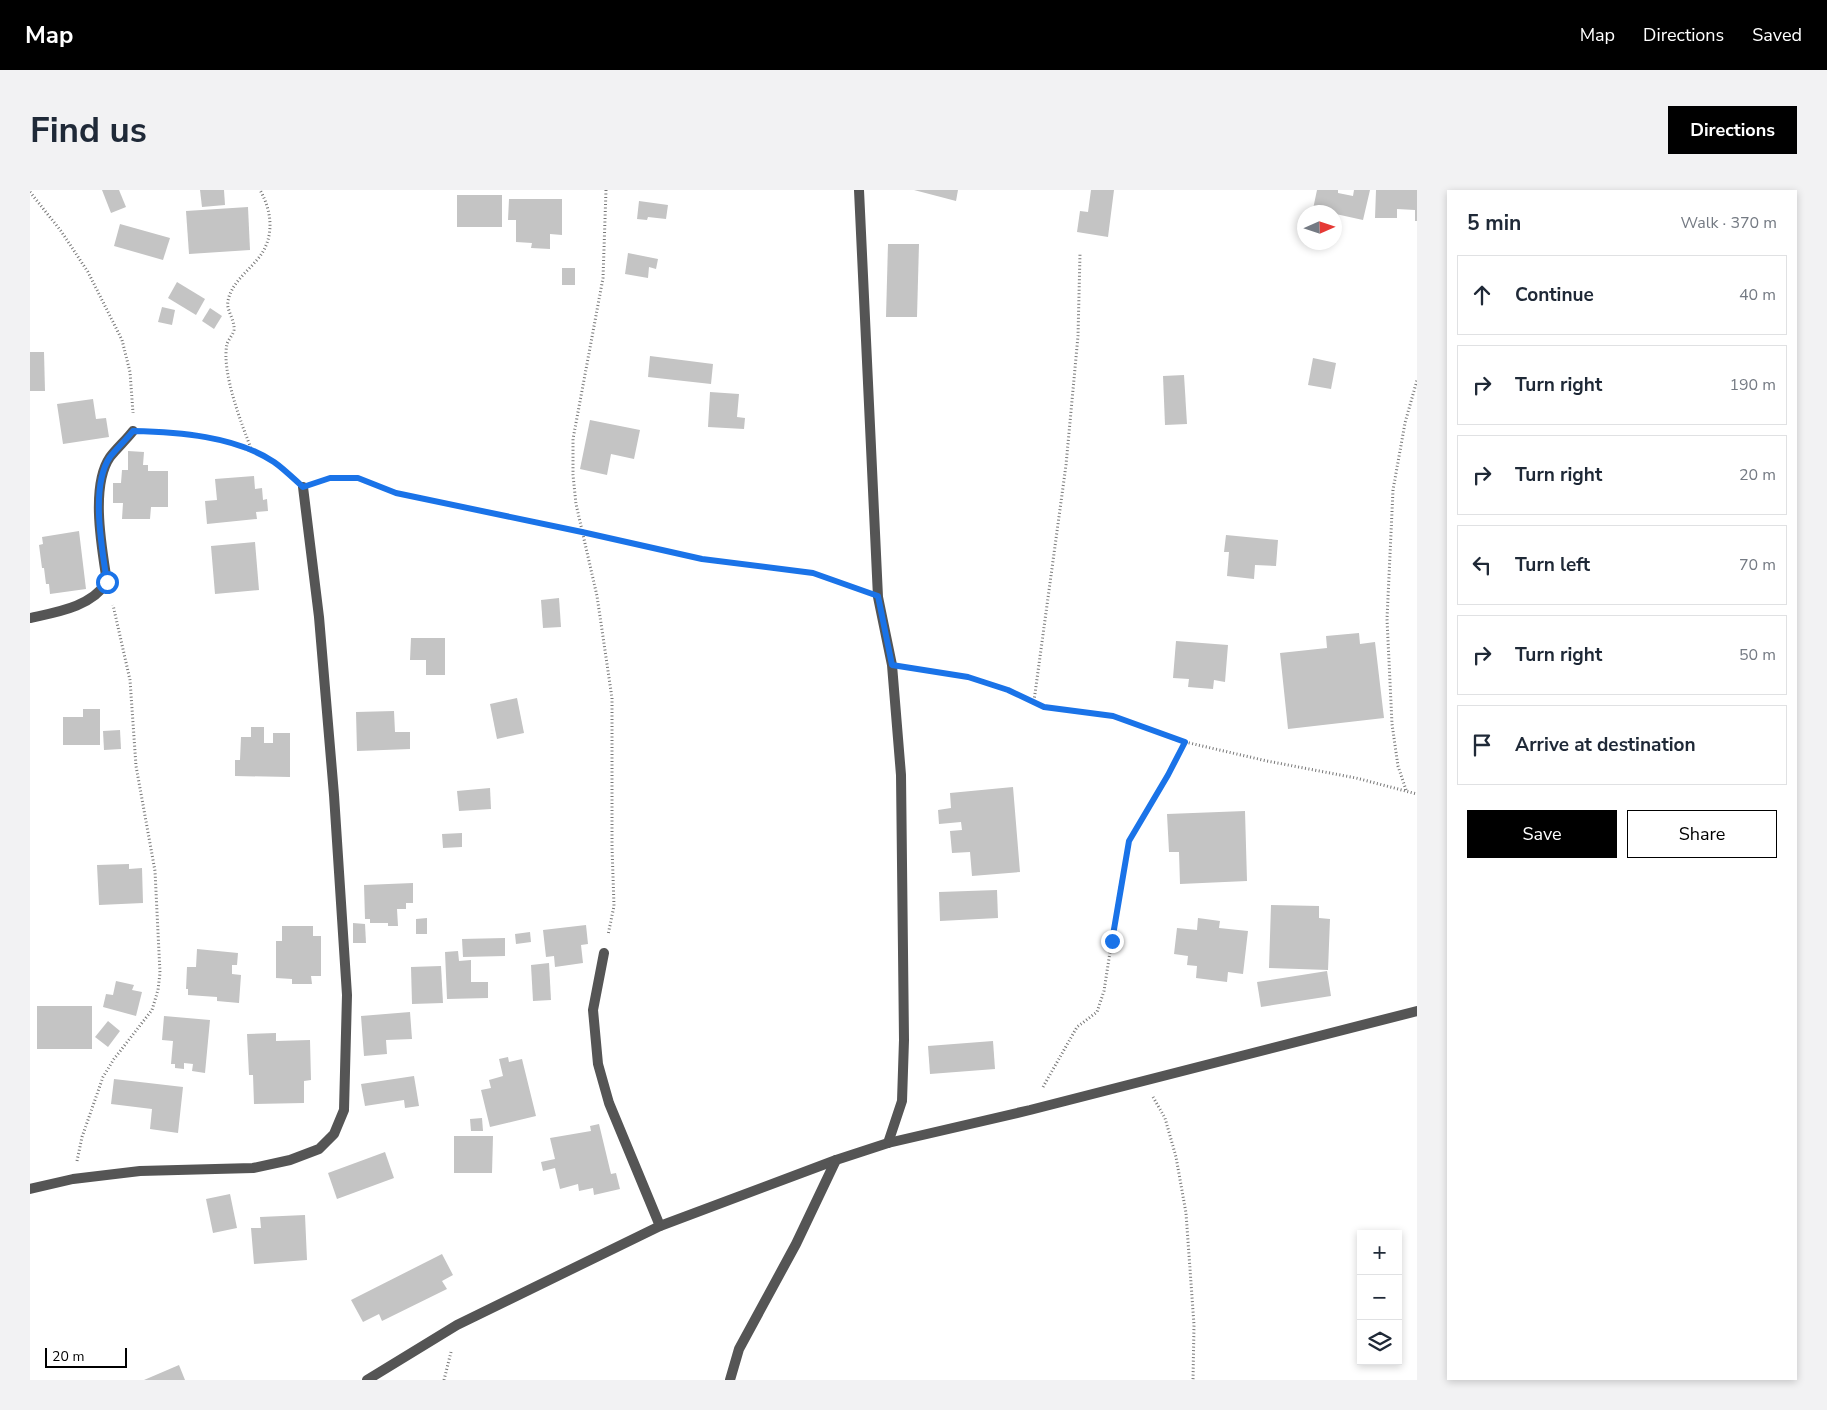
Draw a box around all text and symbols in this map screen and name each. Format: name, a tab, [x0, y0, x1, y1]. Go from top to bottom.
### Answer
text: Map	[25, 19, 73, 51]
text: Map	[1580, 23, 1615, 47]
text: Directions	[1643, 23, 1724, 47]
text: Saved	[1752, 23, 1802, 47]
button: Directions	[1668, 106, 1797, 154]
text: Find us	[30, 107, 147, 154]
north arrow	[1297, 205, 1342, 250]
text: 5 min	[1467, 209, 1521, 237]
text: Walk · 370 m	[1681, 212, 1777, 234]
icon: ahead	[1468, 281, 1496, 309]
text: Continue	[1515, 282, 1594, 308]
text: 40 m	[1739, 284, 1776, 306]
icon: right	[1468, 371, 1496, 399]
text: Turn right	[1515, 372, 1602, 398]
text: 190 m	[1729, 374, 1776, 396]
icon: right	[1468, 461, 1496, 489]
text: Turn right	[1515, 462, 1602, 488]
text: 20 m	[1739, 464, 1776, 486]
icon: left	[1468, 551, 1496, 579]
text: Turn left	[1515, 552, 1590, 578]
text: 70 m	[1739, 554, 1776, 576]
route start	[96, 571, 119, 594]
icon: right	[1468, 641, 1496, 669]
text: Turn right	[1515, 642, 1602, 668]
text: 50 m	[1739, 644, 1776, 666]
icon: arrive	[1468, 731, 1496, 759]
text: Arrive at destination	[1515, 732, 1696, 758]
button: Save	[1467, 810, 1617, 858]
button: Share	[1627, 810, 1777, 858]
route end	[1101, 930, 1124, 953]
map controls	[1357, 1230, 1402, 1365]
button: +	[1357, 1230, 1402, 1275]
button: −	[1357, 1275, 1402, 1320]
button: layers	[1357, 1320, 1402, 1365]
scale bar	[45, 1345, 128, 1368]
text: 20 m	[52, 1347, 84, 1366]

